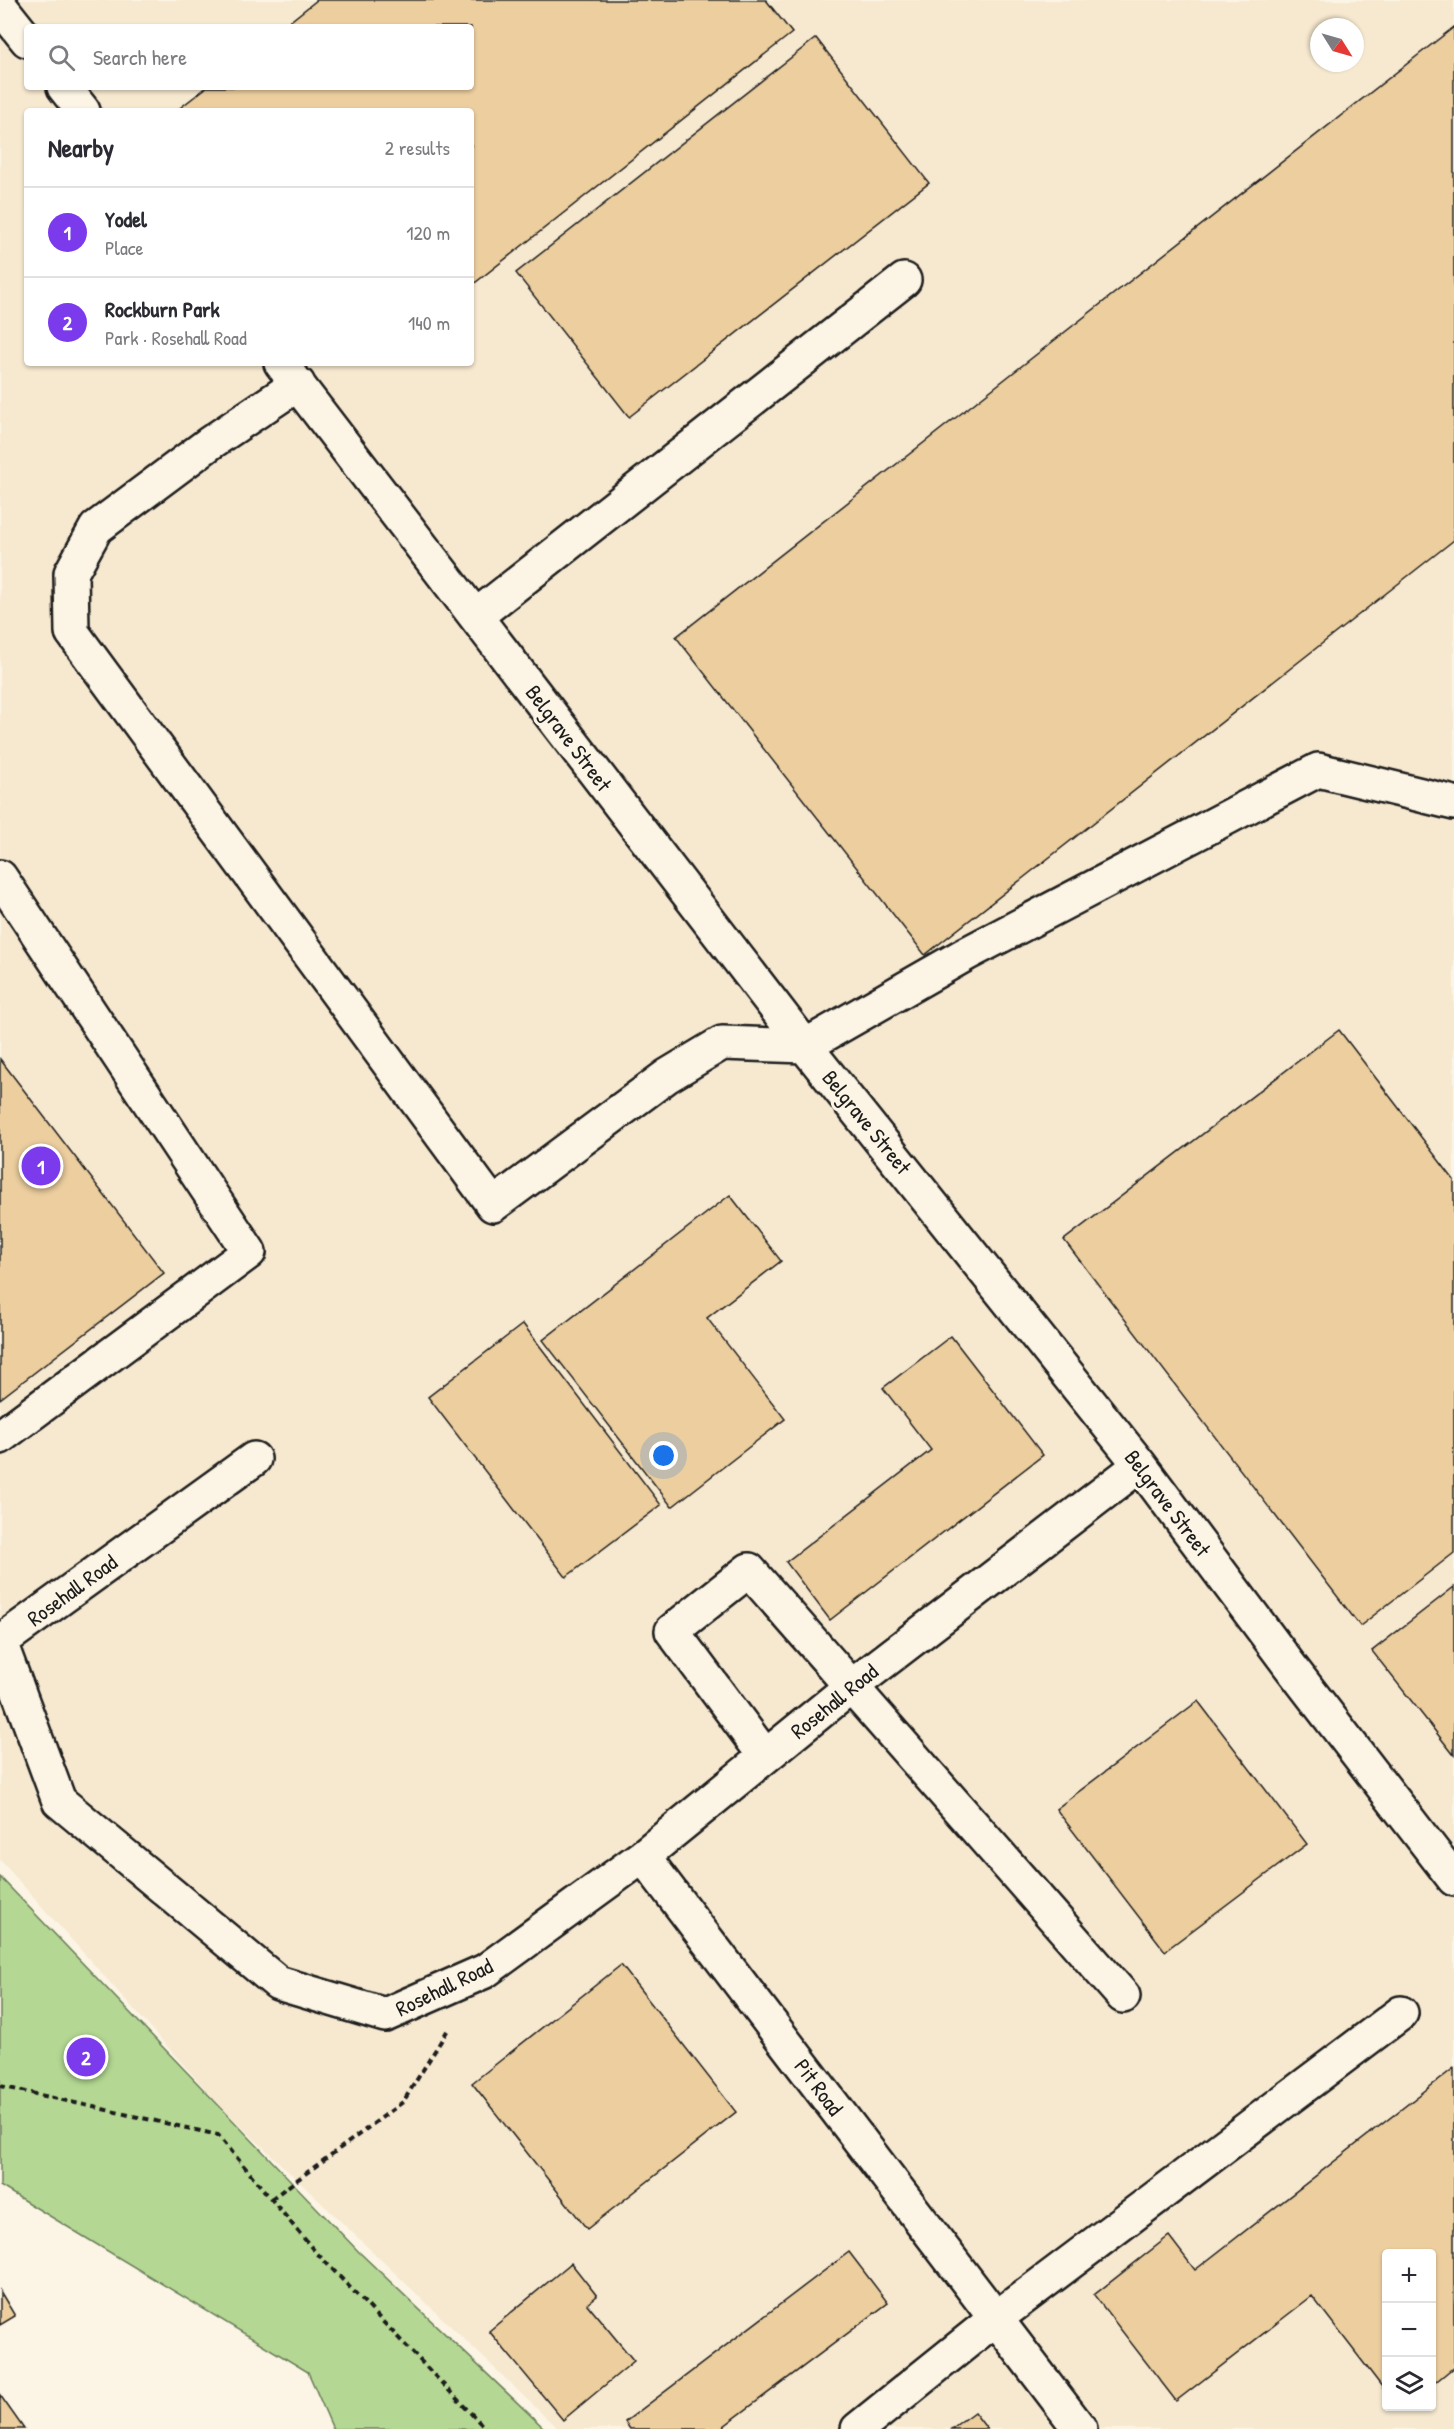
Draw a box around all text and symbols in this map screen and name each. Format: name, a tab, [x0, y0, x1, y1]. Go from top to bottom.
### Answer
north arrow	[1310, 18, 1364, 72]
search box	[24, 24, 474, 90]
icon: search	[45, 41, 78, 74]
text: Search here	[93, 42, 187, 72]
text: Nearby	[48, 130, 114, 165]
text: 2 results	[385, 134, 450, 161]
text: Yodel	[105, 204, 147, 234]
text: 1	[64, 219, 71, 246]
text: 120 m	[406, 219, 450, 246]
text: Place	[105, 234, 144, 261]
text: Rockburn Park	[105, 294, 220, 324]
text: 2	[63, 309, 72, 336]
text: 140 m	[408, 309, 450, 336]
text: Park · Rosehall Road	[105, 324, 247, 351]
street label: Belgrave Street	[519, 678, 619, 798]
street label: Belgrave Street	[816, 1063, 919, 1181]
pin: 1	[22, 1144, 60, 1188]
your location	[649, 1441, 678, 1470]
street label: Belgrave Street	[1118, 1443, 1218, 1563]
street label: Rosehall Road	[21, 1547, 123, 1633]
street label: Rosehall Road	[784, 1656, 884, 1746]
street label: Rosehall Road	[390, 1950, 498, 2023]
pin: 2	[66, 2034, 106, 2080]
street label: Pit Road	[788, 2052, 851, 2122]
map controls	[1382, 2249, 1436, 2411]
button: +	[1382, 2249, 1436, 2303]
button: −	[1382, 2303, 1436, 2357]
button: layers	[1382, 2357, 1436, 2411]

